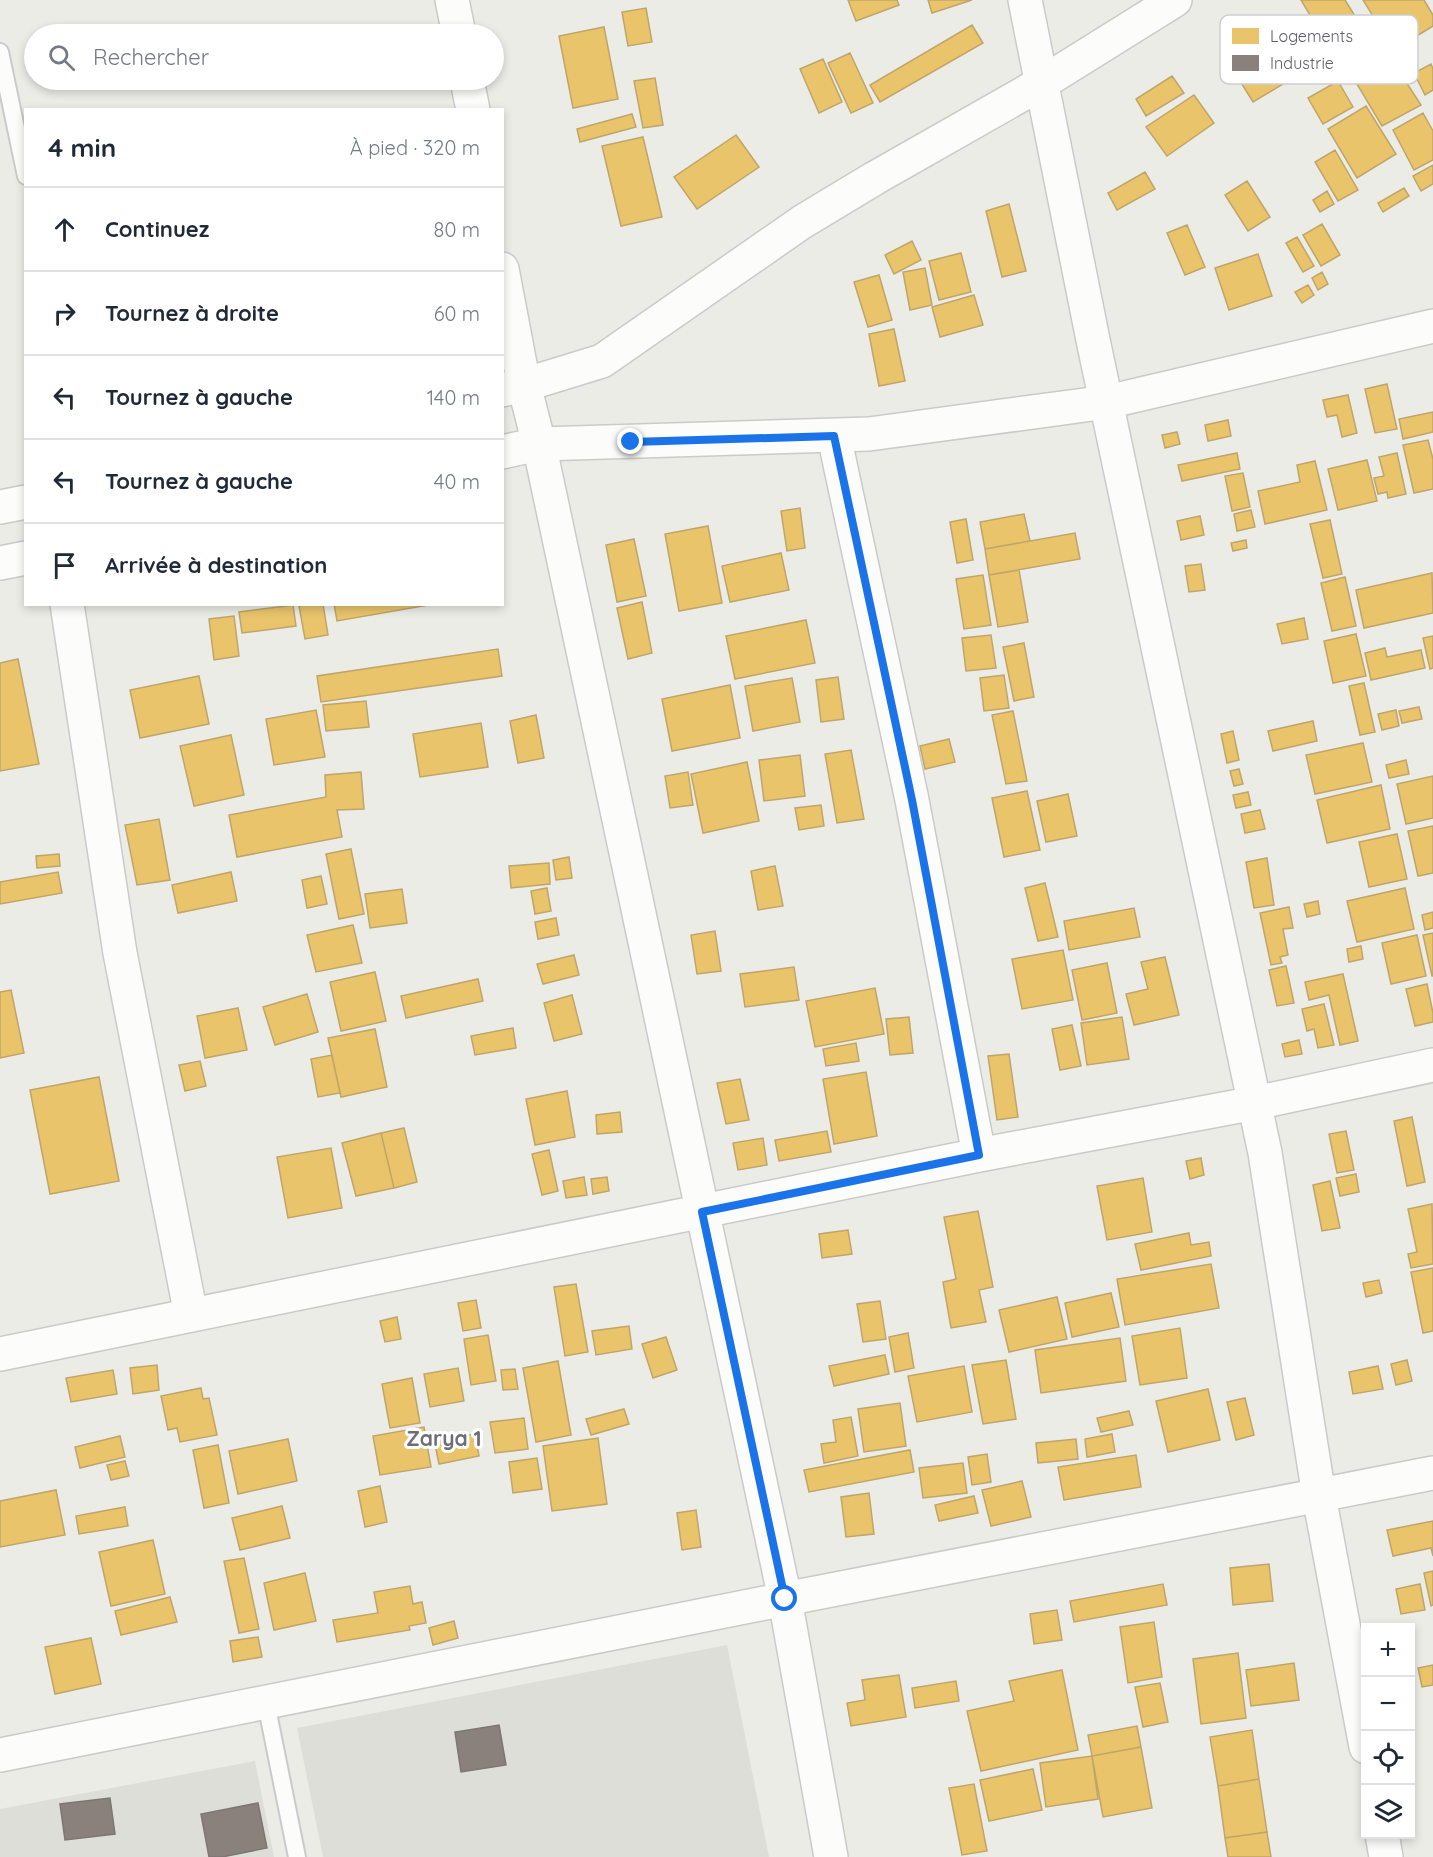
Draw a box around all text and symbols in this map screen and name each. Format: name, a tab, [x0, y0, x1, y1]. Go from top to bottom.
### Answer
legend	[1220, 15, 1418, 84]
search box	[24, 24, 504, 90]
text: Logements	[1270, 26, 1353, 46]
icon: search	[45, 41, 78, 74]
text: Rechercher	[93, 43, 209, 71]
text: Industrie	[1270, 53, 1334, 73]
text: 4 min	[48, 131, 116, 164]
text: À pied · 320 m	[350, 135, 480, 160]
icon: ahead	[48, 213, 81, 246]
text: Continuez	[105, 215, 209, 243]
text: 80 m	[434, 217, 480, 242]
icon: right	[48, 297, 81, 330]
text: Tournez à droite	[105, 299, 279, 327]
text: 60 m	[434, 301, 480, 326]
icon: left	[48, 381, 81, 414]
text: Tournez à gauche	[105, 383, 293, 411]
text: 140 m	[427, 385, 480, 410]
route end	[617, 428, 643, 454]
icon: left	[48, 465, 81, 498]
text: Tournez à gauche	[105, 467, 293, 495]
text: 40 m	[434, 469, 480, 494]
icon: arrive	[48, 549, 81, 582]
text: Arrivée à destination	[105, 551, 327, 579]
district label: Zarya 1	[406, 1425, 482, 1451]
route start	[771, 1585, 797, 1611]
map controls	[1361, 1623, 1415, 1839]
button: +	[1361, 1623, 1415, 1677]
button: −	[1361, 1677, 1415, 1731]
button: locate	[1361, 1731, 1415, 1785]
button: layers	[1361, 1785, 1415, 1839]

